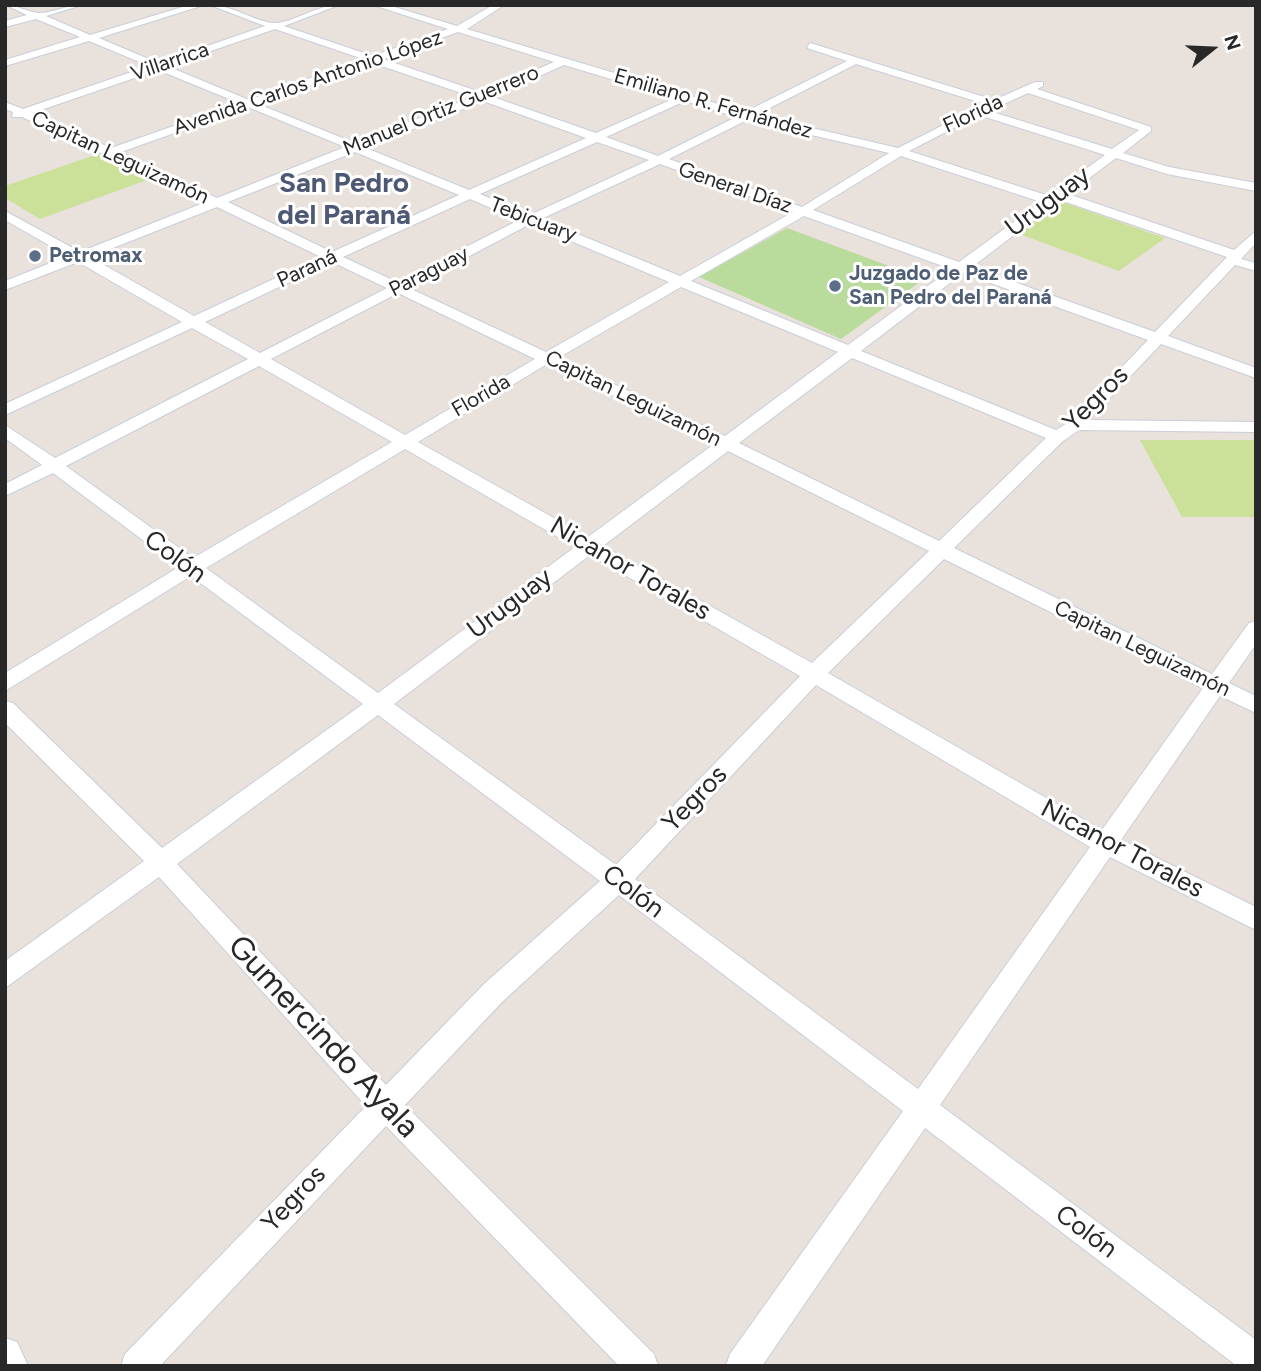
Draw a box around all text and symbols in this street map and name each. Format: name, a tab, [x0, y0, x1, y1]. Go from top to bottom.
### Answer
north arrow	[1177, 14, 1247, 84]
street label: Avenida Carlos Antonio López	[170, 25, 446, 141]
text: N	[1219, 32, 1246, 53]
street label: Villarrica	[128, 37, 212, 87]
street label: Manuel Ortiz Guerrero	[339, 60, 543, 162]
street label: Emiliano R. Fernández	[611, 64, 815, 144]
street label: Florida	[939, 89, 1007, 139]
street label: Capitan Leguizamón	[27, 106, 213, 210]
street label: General Díaz	[675, 157, 795, 219]
street label: Uruguay	[999, 160, 1097, 244]
district label: San Pedro del Paraná	[277, 167, 411, 233]
street label: Tebicuary	[486, 192, 580, 248]
street label: Paraguay	[385, 241, 473, 303]
place label: Petromax	[49, 243, 142, 269]
street label: Paraná	[273, 244, 341, 294]
marker: Petromax	[27, 248, 43, 264]
place label: Juzgado de Paz de San Pedro del Paraná	[849, 261, 1052, 311]
marker: Juzgado de Paz de San Pedro del Paraná	[827, 278, 843, 294]
street label: Capitan Leguizamón	[541, 345, 725, 453]
street label: Yegros	[1057, 360, 1135, 438]
street label: Florida	[447, 369, 515, 423]
street label: Nicanor Torales	[544, 510, 716, 628]
street label: Colón	[138, 524, 212, 590]
street label: Uruguay	[461, 562, 559, 646]
street label: Capitan Leguizamón	[1050, 595, 1234, 703]
street label: Yegros	[656, 760, 734, 838]
street label: Nicanor Torales	[1035, 793, 1209, 905]
street label: Colón	[596, 859, 670, 925]
street label: Gumercindo Ayala	[219, 928, 427, 1146]
street label: Yegros	[255, 1159, 333, 1239]
street label: Colón	[1049, 1199, 1123, 1265]

